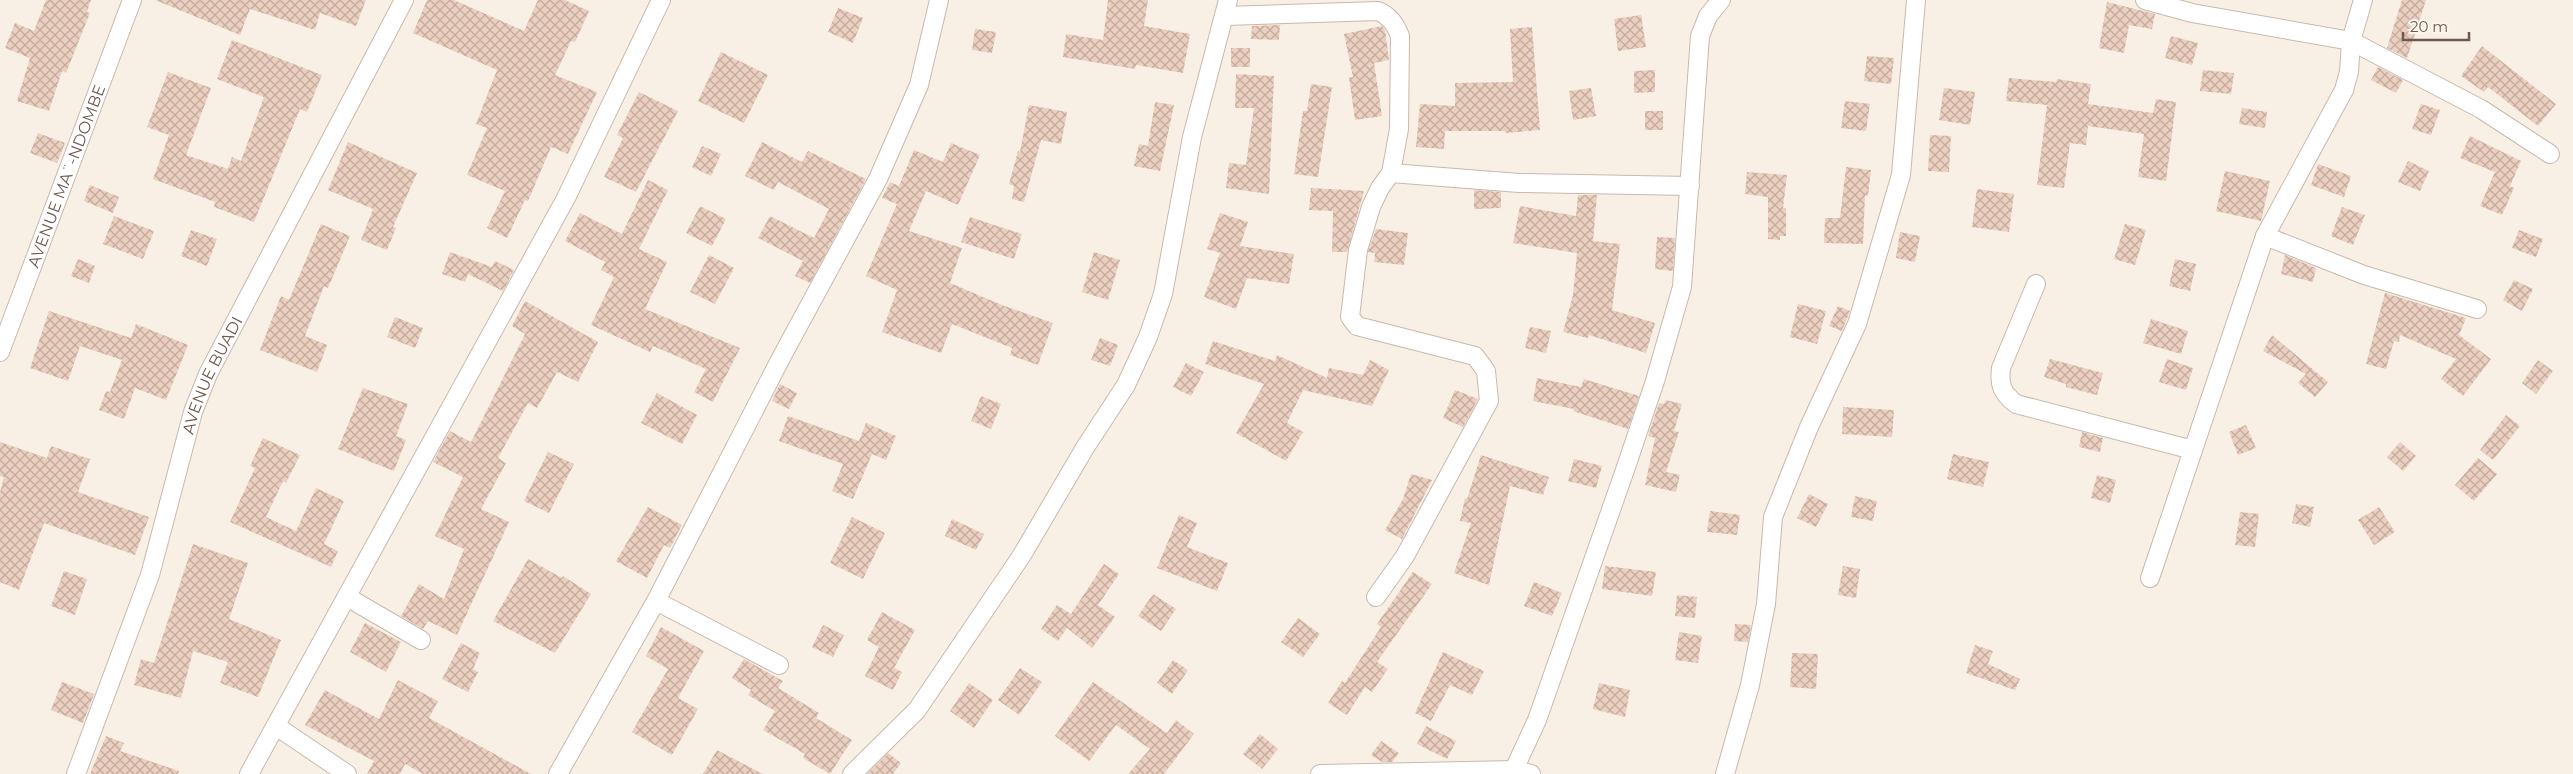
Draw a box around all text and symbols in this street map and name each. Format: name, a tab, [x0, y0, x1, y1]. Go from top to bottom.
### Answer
scale bar	[2403, 10, 2469, 42]
text: 20 m	[2410, 17, 2448, 36]
street label: AVENUE MA¨-NDOMBE	[23, 82, 109, 270]
street label: AVENUE BUADI	[178, 313, 246, 436]

